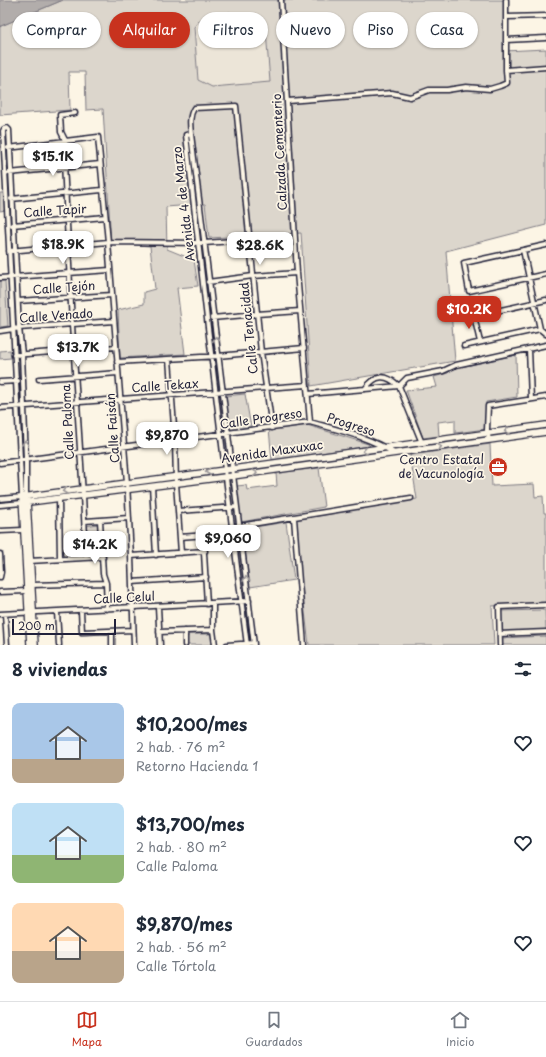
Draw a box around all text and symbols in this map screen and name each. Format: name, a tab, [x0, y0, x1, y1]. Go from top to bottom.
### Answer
chip: Comprar	[12, 12, 101, 48]
chip: Alquilar	[109, 12, 190, 48]
chip: Filtros	[198, 12, 268, 48]
chip: Nuevo	[276, 12, 345, 48]
chip: Piso	[353, 12, 408, 48]
chip: Casa	[416, 12, 478, 48]
street label: Calzada Cementerio	[267, 93, 291, 211]
pin: $15.1K	[20, 143, 86, 177]
street label: Avenida 4 de Marzo	[167, 145, 199, 263]
text: $15.1K	[32, 146, 74, 165]
street label: Calle Tapir	[23, 199, 88, 221]
pin: $18.9K	[30, 231, 96, 265]
pin: $28.6K	[227, 232, 293, 266]
text: $18.9K	[42, 234, 84, 253]
text: $28.6K	[236, 235, 284, 254]
street label: Calle Tejón	[32, 276, 96, 298]
street label: Calle Tenacidad	[234, 281, 262, 375]
pin: $10.2K	[436, 296, 502, 330]
text: $10.2K	[446, 299, 492, 318]
street label: Calle Venado	[18, 303, 94, 327]
pin: $13.7K	[45, 334, 111, 368]
one-way arrow	[212, 336, 221, 342]
text: $13.7K	[57, 337, 99, 356]
street label: Calle Tekax	[131, 374, 199, 396]
street label: Calle Paloma	[56, 383, 78, 460]
street label: Calle Faisán	[101, 392, 123, 464]
street label: Calle Progreso	[219, 403, 303, 433]
street label: Progreso	[325, 408, 378, 440]
pin: $9,870	[134, 422, 200, 456]
text: $9,870	[145, 425, 189, 444]
one-way arrow	[504, 426, 510, 435]
street label: Avenida Maxuxac	[220, 435, 324, 467]
one-way arrow	[21, 440, 30, 446]
one-way arrow	[436, 443, 442, 452]
one-way arrow	[362, 446, 368, 455]
place label: Centro Estatal de Vacunología	[399, 450, 485, 482]
office icon: Centro Estatal de Vacunología	[487, 456, 509, 478]
one-way arrow	[205, 467, 211, 476]
one-way arrow	[252, 469, 258, 478]
one-way arrow	[62, 486, 69, 495]
pin: $9,060	[195, 525, 261, 559]
text: $9,060	[205, 528, 251, 547]
pin: $14.2K	[62, 531, 128, 565]
text: $14.2K	[73, 534, 118, 553]
one-way arrow	[242, 575, 251, 582]
street label: Calle Celul	[93, 586, 155, 608]
scale bar	[12, 617, 116, 636]
text: 200 m	[18, 617, 55, 634]
text: 8 viviendas	[12, 656, 107, 682]
icon: filters	[512, 658, 534, 680]
text: $10,200/mes	[136, 711, 247, 737]
icon: home	[44, 719, 92, 767]
icon: heart	[512, 732, 534, 754]
text: 2 hab. · 76 m²	[136, 737, 225, 756]
text: Retorno Hacienda 1	[136, 756, 258, 775]
text: $13,700/mes	[136, 811, 244, 837]
icon: home	[44, 819, 92, 867]
icon: heart	[512, 832, 534, 854]
text: 2 hab. · 80 m²	[136, 837, 227, 856]
text: Calle Paloma	[136, 856, 218, 875]
text: $9,870/mes	[136, 911, 233, 937]
icon: home	[44, 919, 92, 967]
icon: heart	[512, 932, 534, 954]
text: 2 hab. · 56 m²	[136, 937, 227, 956]
text: Calle Tórtola	[136, 956, 216, 975]
tab: Mapa	[72, 1009, 102, 1050]
tab: Guardados	[245, 1009, 303, 1050]
tab: Inicio	[446, 1009, 474, 1050]

